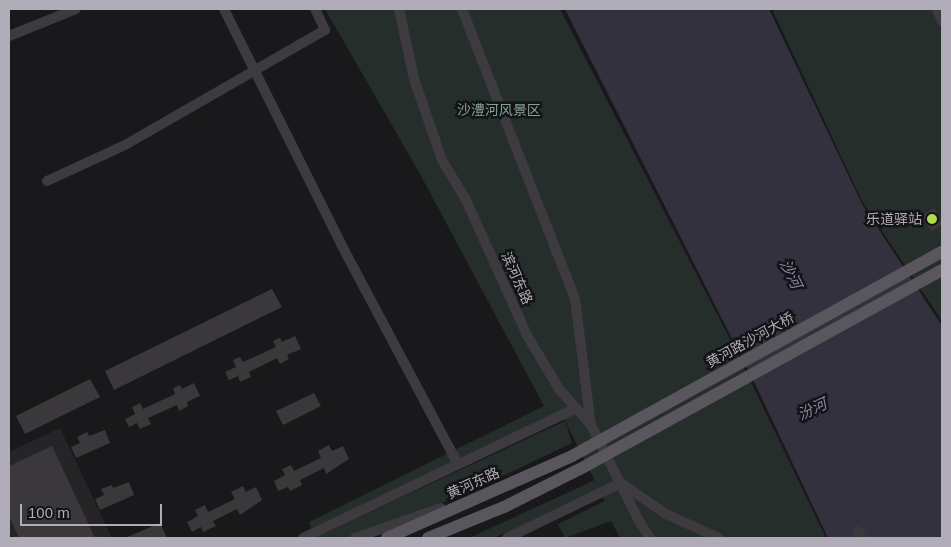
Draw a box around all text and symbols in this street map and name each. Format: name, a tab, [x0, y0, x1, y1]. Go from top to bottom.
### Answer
park label: 沙澧河风景区	[457, 102, 541, 118]
place label: 乐道驿站	[866, 211, 922, 227]
marker: 乐道驿站	[926, 213, 938, 225]
street label: 滨河东路	[498, 249, 536, 307]
water label: 沙河	[776, 257, 806, 291]
street label: 黄河路沙河大桥	[703, 309, 797, 371]
water label: 汾河	[795, 395, 829, 423]
street label: 黄河东路	[444, 464, 502, 502]
scale bar	[22, 494, 165, 526]
text: 100 m	[28, 504, 70, 521]

